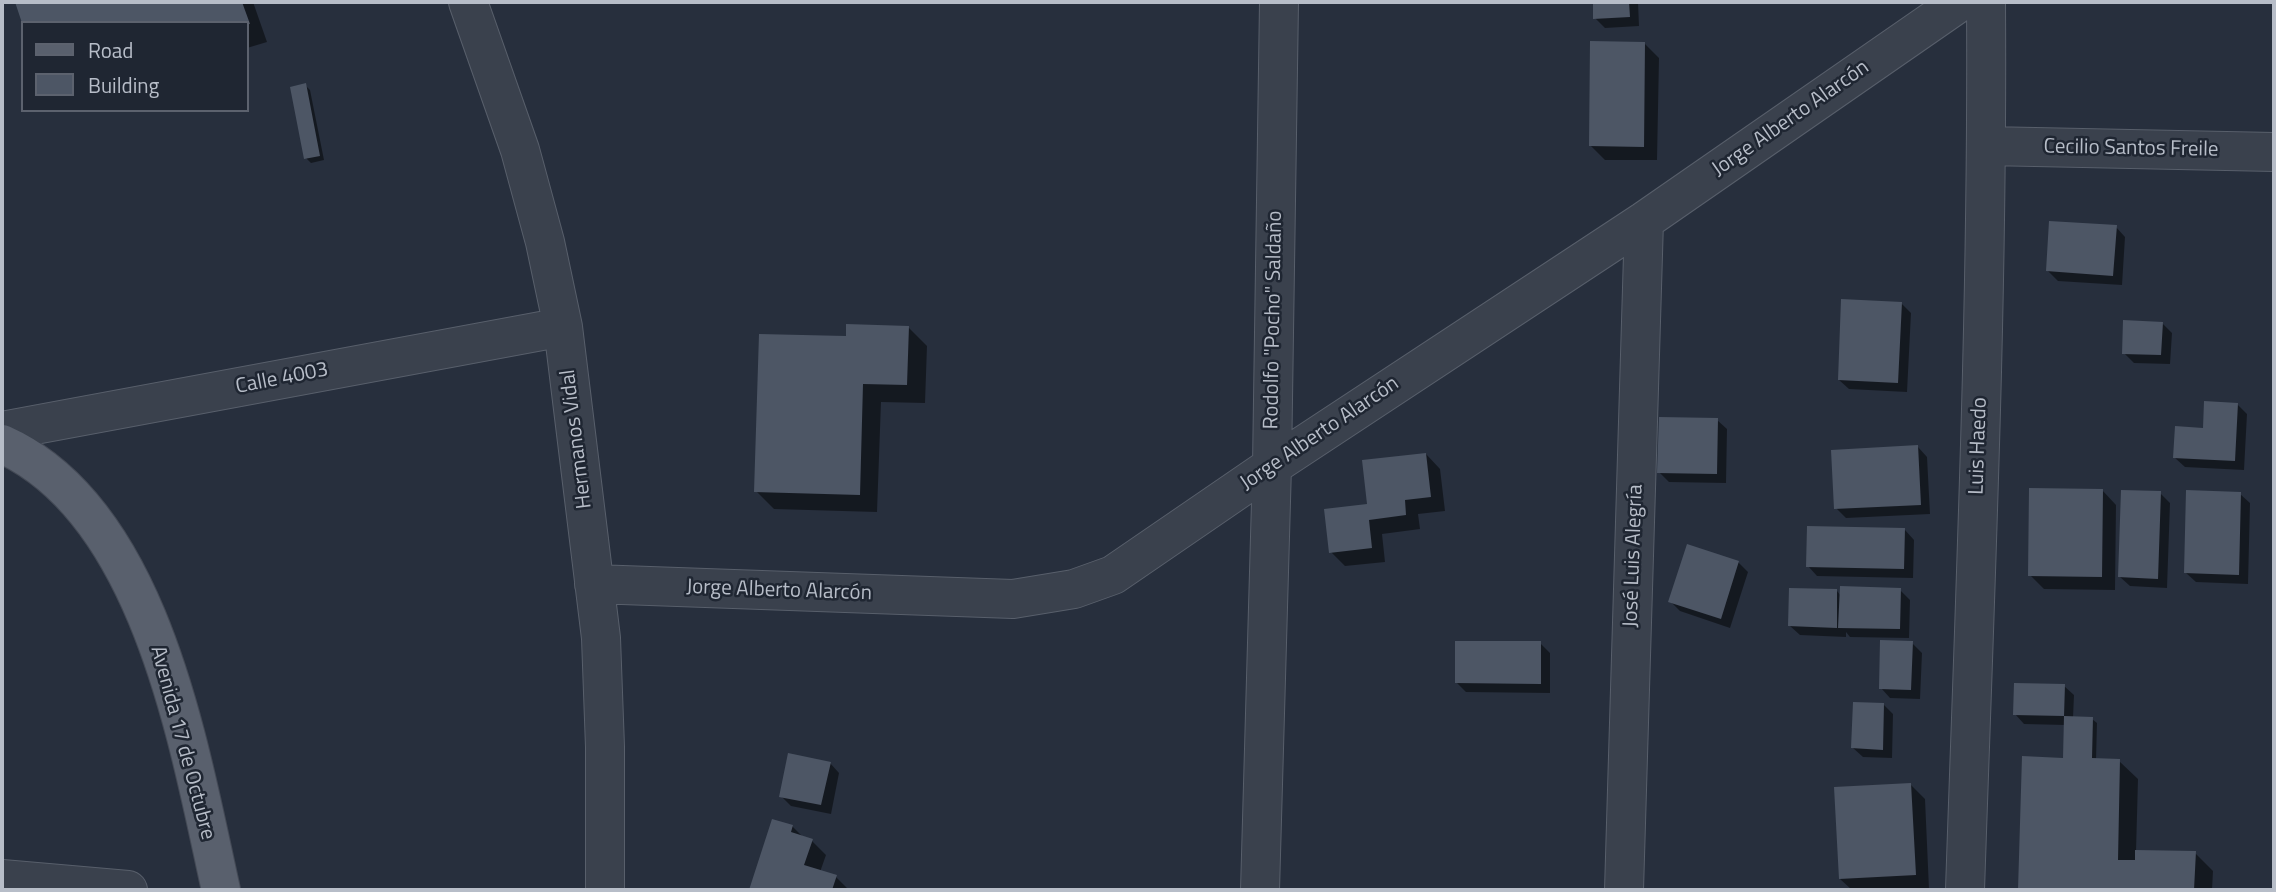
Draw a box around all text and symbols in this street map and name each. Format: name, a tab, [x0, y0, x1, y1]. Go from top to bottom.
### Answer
legend	[21, 21, 248, 112]
text: Road	[88, 34, 133, 66]
street label: Jorge Alberto Alarcón	[1708, 55, 1874, 183]
text: Building	[88, 69, 159, 101]
street label: Cecilio Santos Freile	[2043, 135, 2219, 163]
street label: Rodolfo "Pocho" Saldaño	[1259, 210, 1289, 430]
street label: Calle 4003	[234, 358, 330, 400]
street label: Hermanos Vidal	[556, 368, 598, 510]
street label: Jorge Alberto Alarcón	[1236, 372, 1404, 496]
street label: Luis Haedo	[1965, 397, 1993, 495]
street label: José Luis Alegría	[1619, 484, 1649, 628]
street label: Jorge Alberto Alarcón	[686, 575, 872, 607]
street label: Avenida 17 de Octubre	[144, 643, 220, 843]

